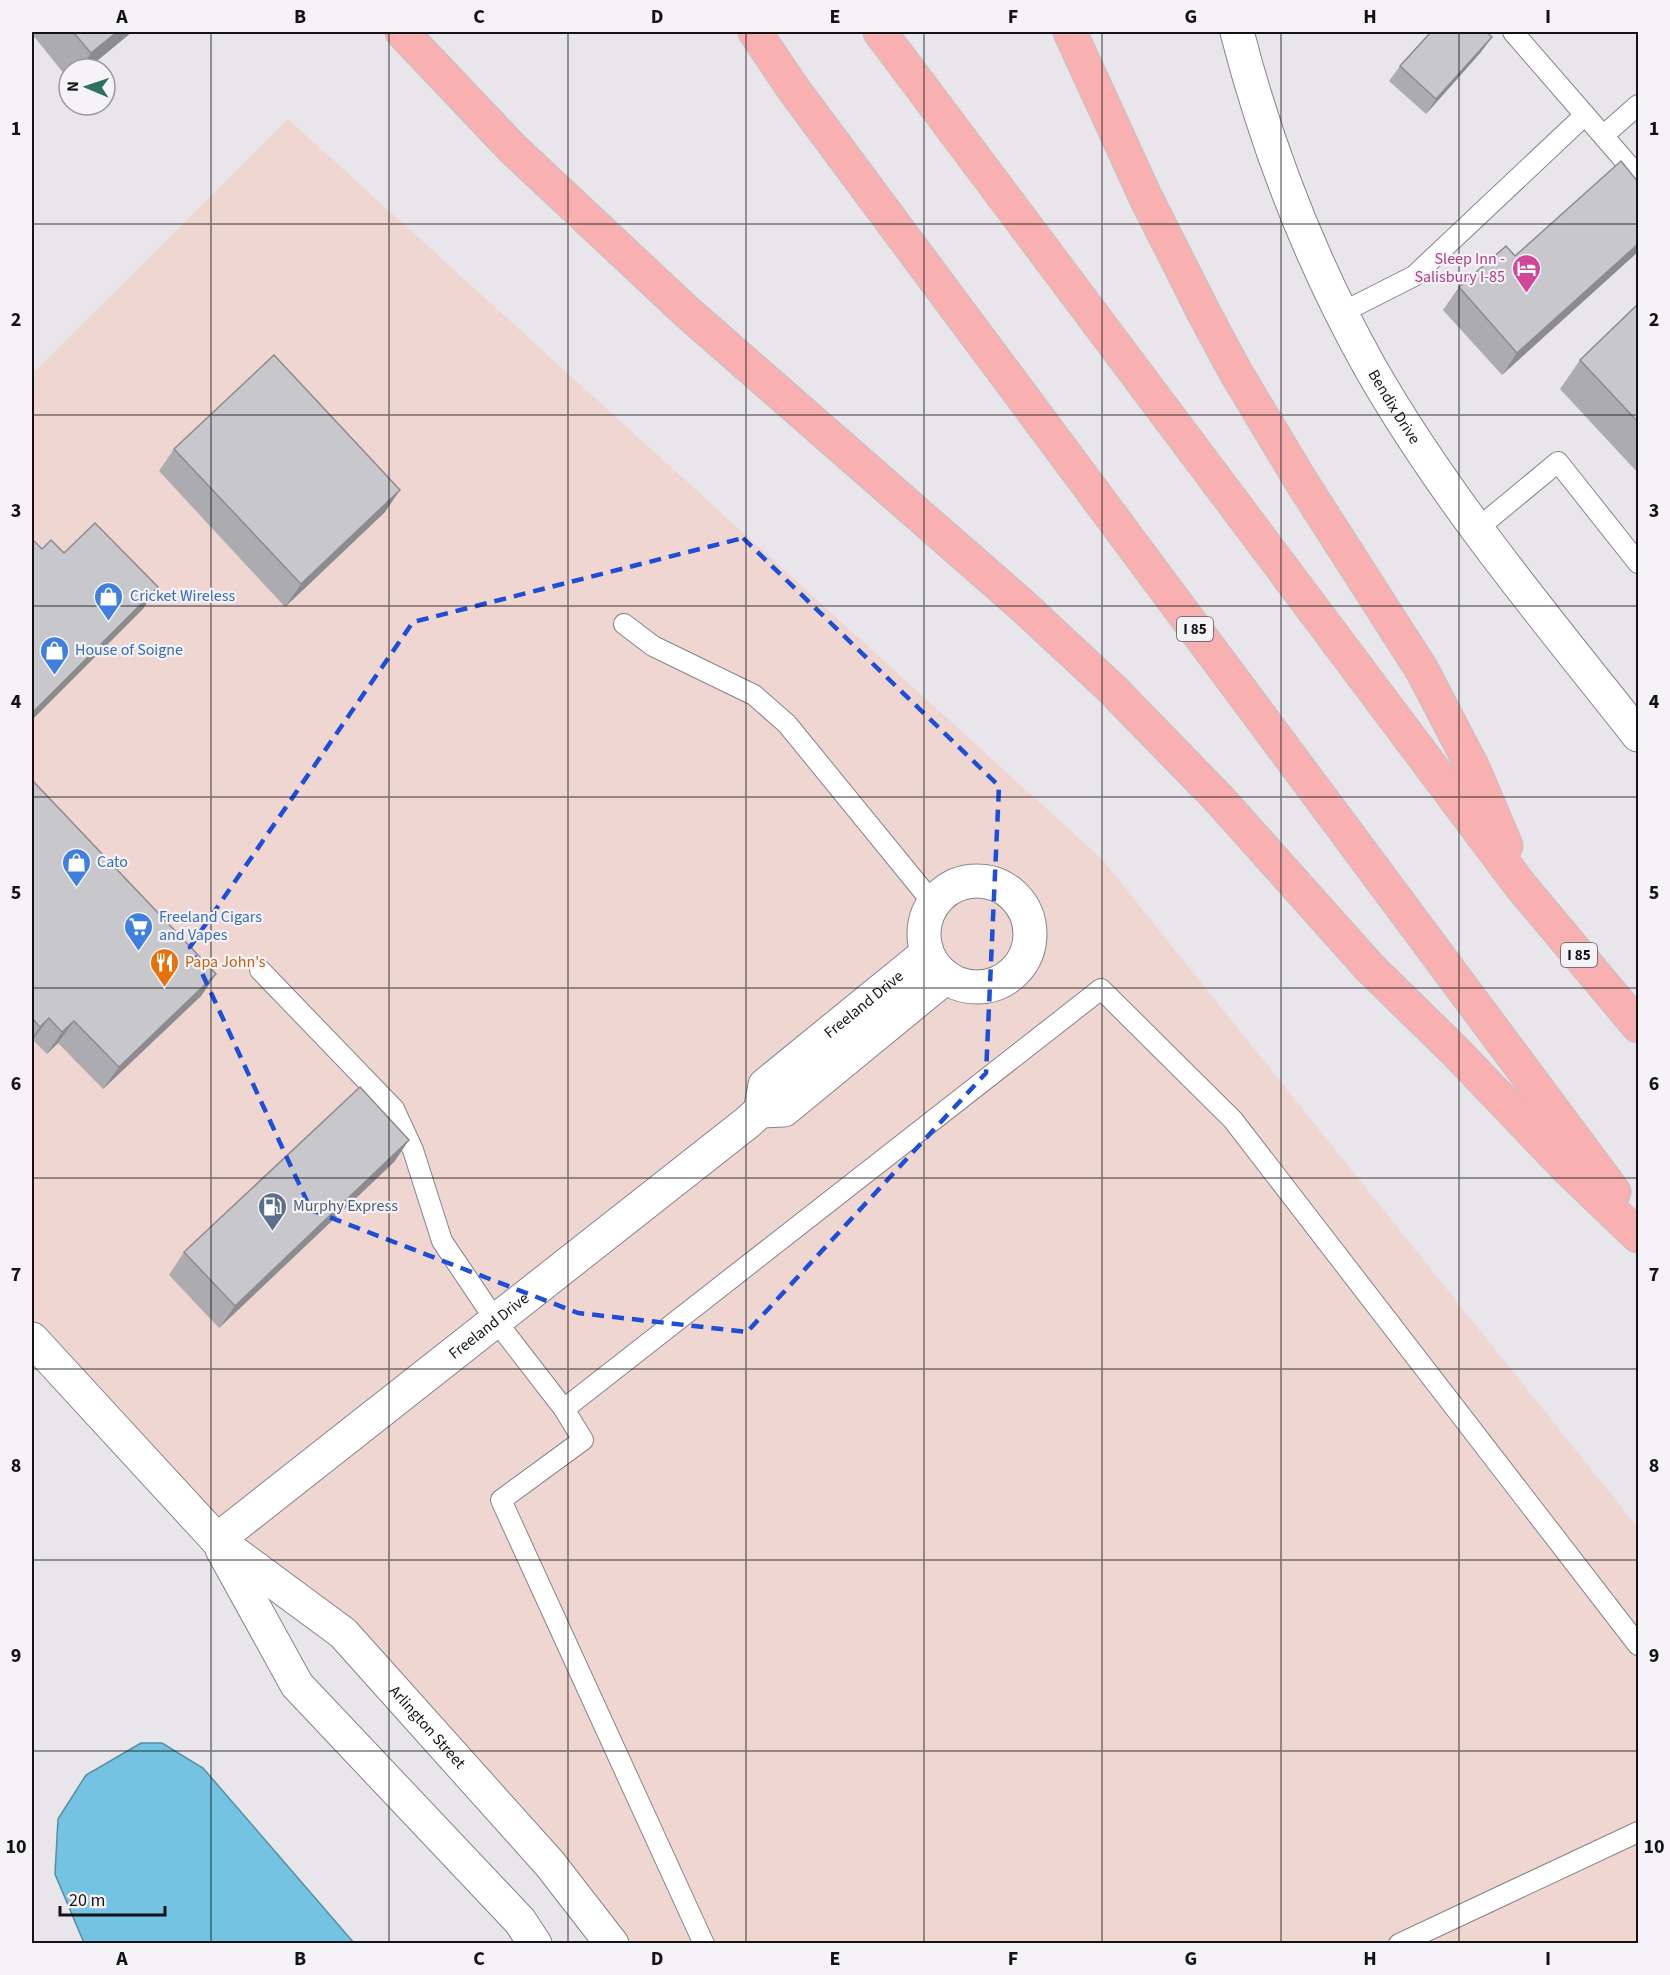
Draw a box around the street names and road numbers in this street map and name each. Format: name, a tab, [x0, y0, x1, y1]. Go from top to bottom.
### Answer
street label: Bendix Drive	[1363, 366, 1426, 449]
road number: I 85	[1177, 617, 1213, 641]
road number: I 85	[1561, 943, 1597, 967]
street label: Freeland Drive	[819, 965, 908, 1044]
street label: Freeland Drive	[444, 1287, 534, 1365]
street label: Arlington Street	[384, 1681, 471, 1774]

